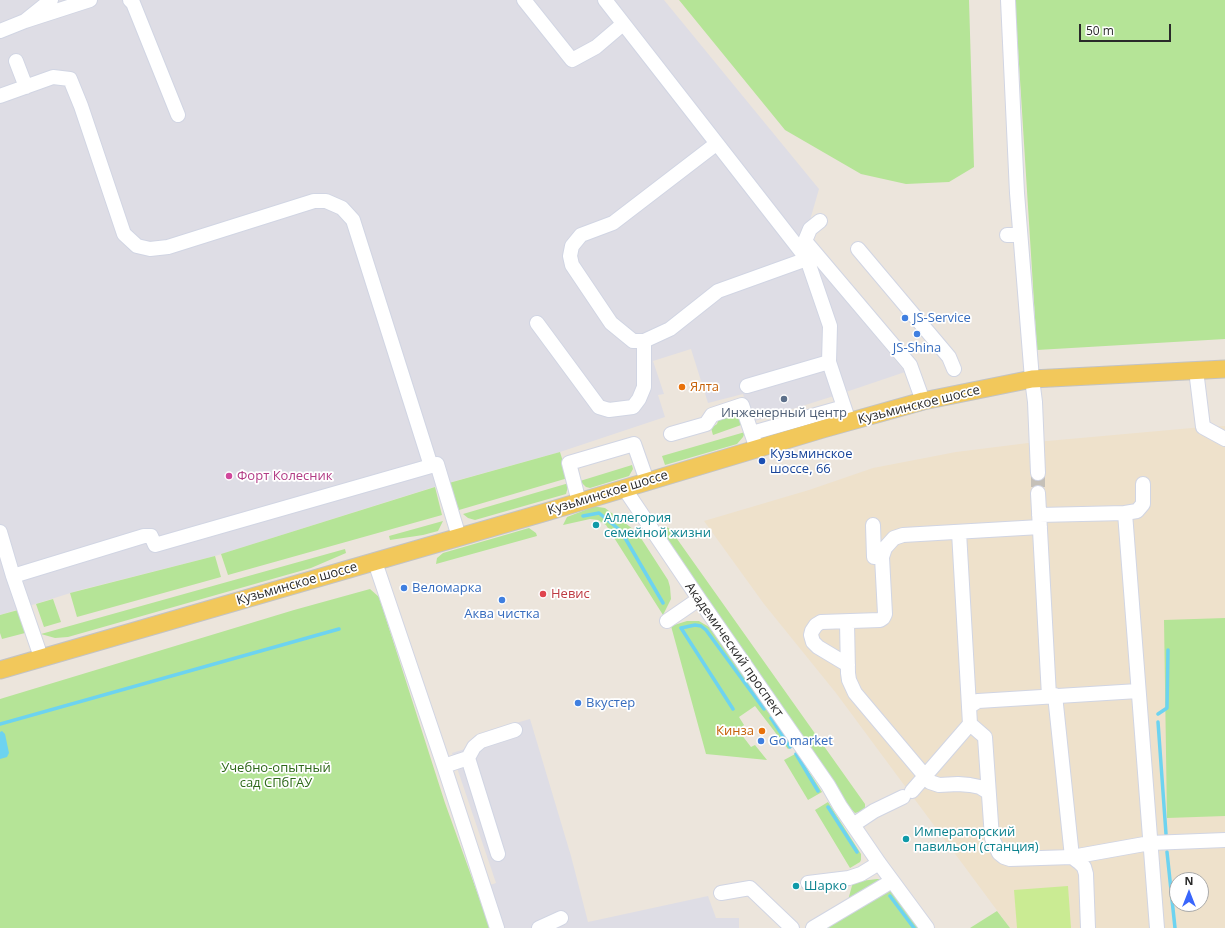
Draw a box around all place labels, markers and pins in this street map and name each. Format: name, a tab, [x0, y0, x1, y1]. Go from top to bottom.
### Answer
place label: JS-Service	[913, 310, 971, 326]
marker: JS-Service	[900, 313, 910, 323]
marker: JS-Shina	[912, 329, 922, 339]
place label: JS-Shina	[893, 340, 941, 356]
place label: Ялта	[690, 379, 719, 395]
marker: Ялта	[677, 382, 687, 392]
marker: Инженерный центр	[779, 394, 789, 404]
place label: Инженерный центр	[721, 405, 847, 421]
place label: Кузьминское шоссе, 66	[770, 446, 852, 477]
marker: Кузьминское шоссе, 66	[757, 456, 767, 466]
place label: Форт Колесник	[237, 468, 333, 484]
marker: Форт Колесник	[224, 471, 234, 481]
place label: Аллегория семейной жизни	[604, 510, 711, 541]
marker: Аллегория семейной жизни	[591, 520, 601, 530]
place label: Веломарка	[412, 580, 482, 596]
marker: Веломарка	[399, 583, 409, 593]
place label: Невис	[551, 586, 590, 602]
marker: Невис	[538, 589, 548, 599]
marker: Аква чистка	[497, 595, 507, 605]
place label: Аква чистка	[464, 606, 540, 622]
place label: Вкустер	[586, 695, 635, 711]
marker: Вкустер	[573, 698, 583, 708]
place label: Кинза	[716, 723, 754, 739]
marker: Кинза	[757, 726, 767, 736]
place label: Go market	[769, 733, 833, 749]
marker: Go market	[756, 736, 766, 746]
place label: Императорский павильон (станция)	[914, 824, 1039, 855]
marker: Императорский павильон (станция)	[901, 834, 911, 844]
place label: Шарко	[804, 878, 847, 894]
marker: Шарко	[791, 881, 801, 891]

